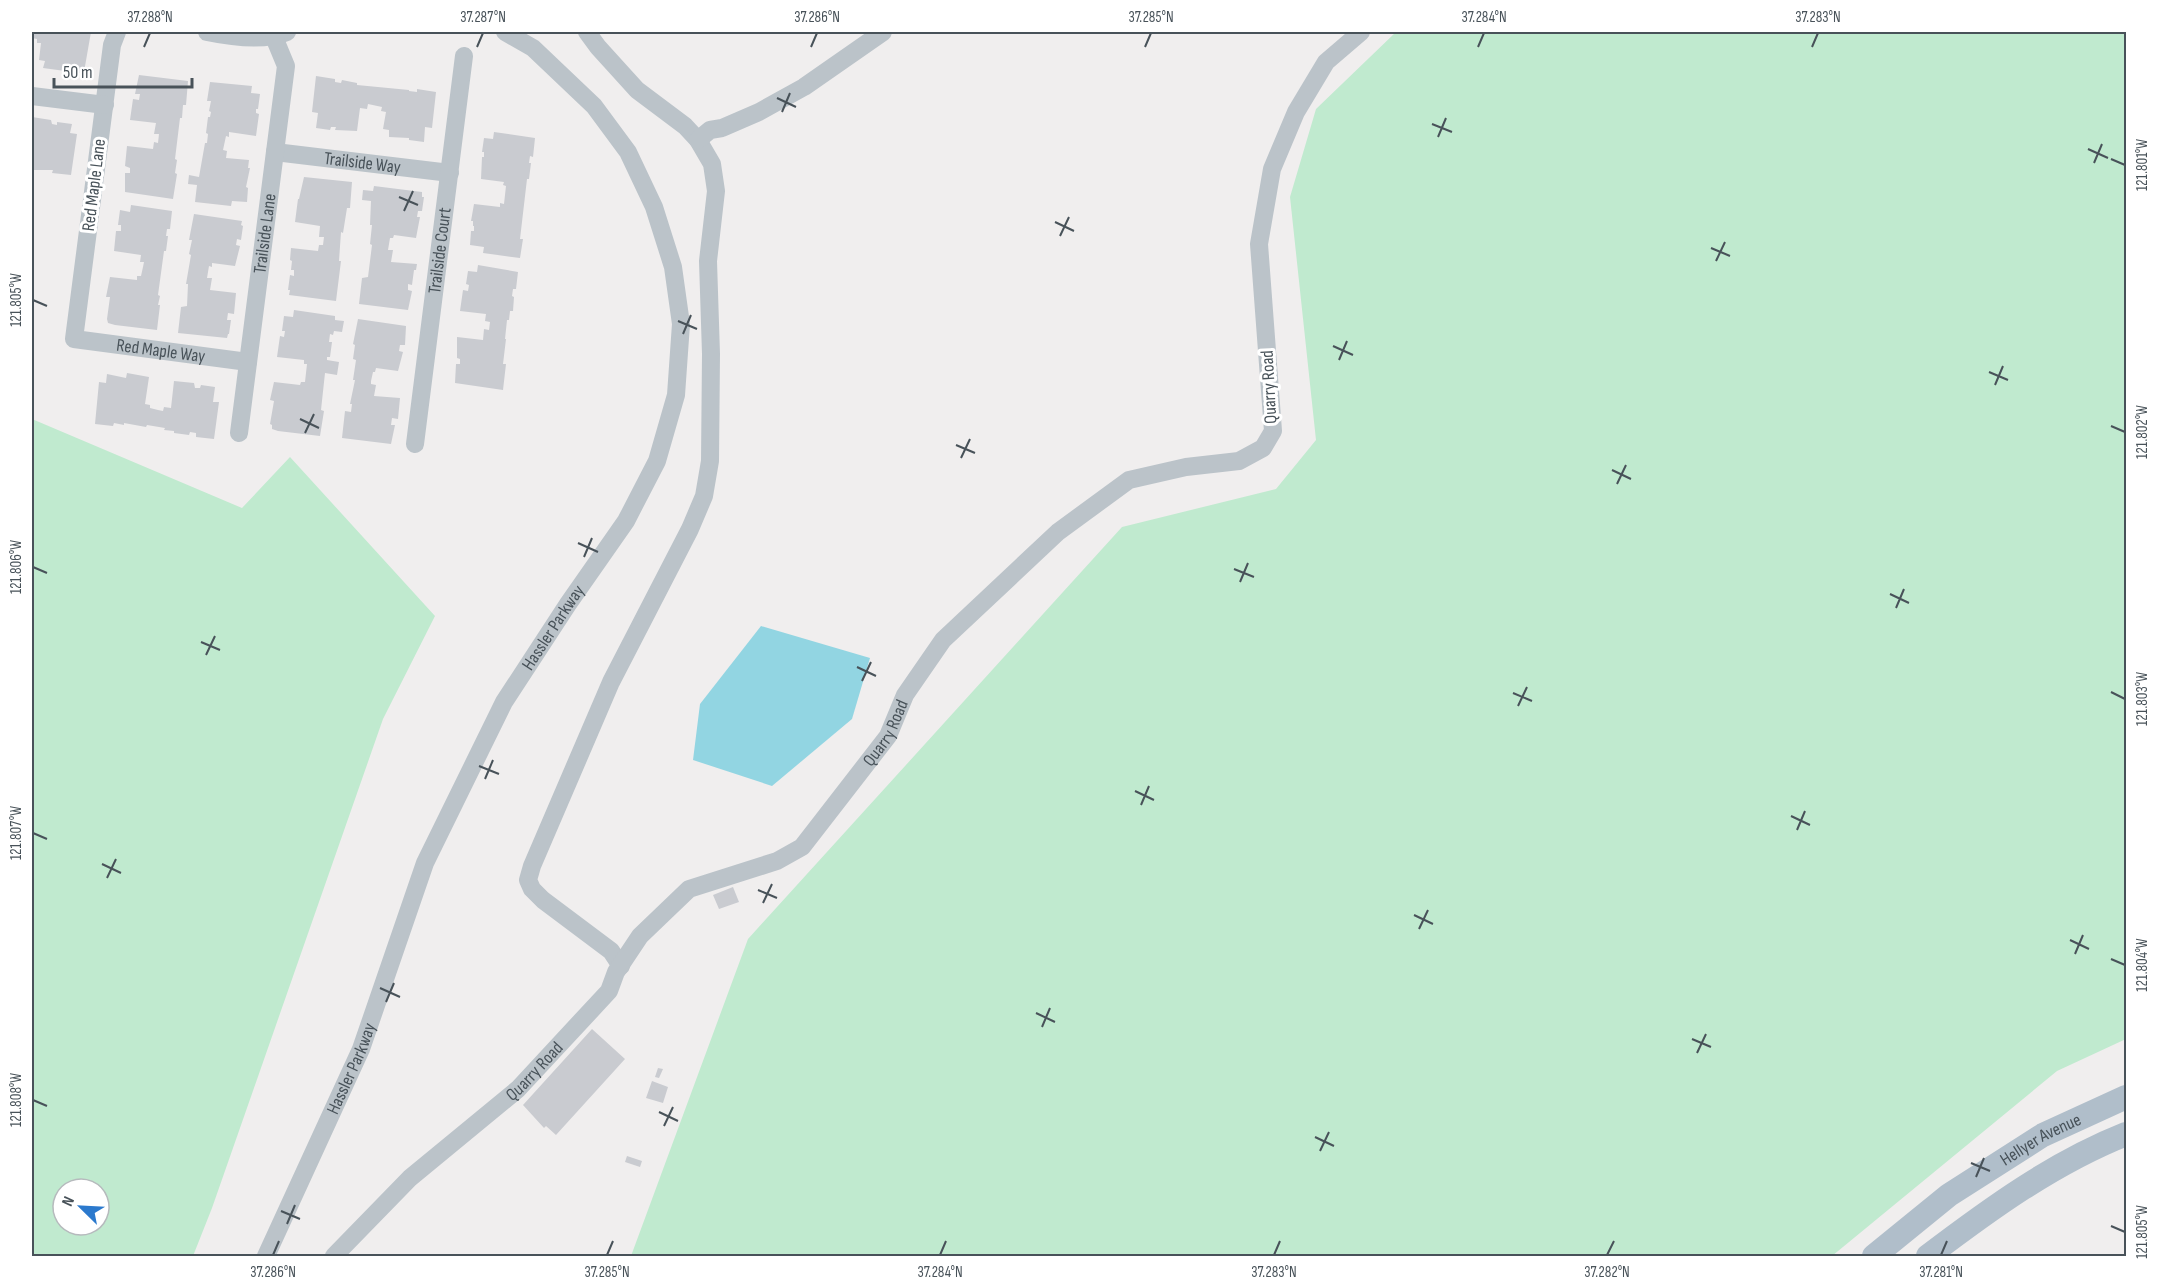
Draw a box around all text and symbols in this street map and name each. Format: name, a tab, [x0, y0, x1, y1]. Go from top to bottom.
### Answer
text: 37.288°N	[127, 8, 173, 27]
text: 37.287°N	[460, 8, 506, 27]
text: 37.286°N	[794, 8, 840, 27]
text: 37.285°N	[1128, 8, 1174, 27]
text: 37.284°N	[1461, 8, 1507, 27]
text: 37.283°N	[1795, 8, 1841, 27]
scale bar	[54, 51, 192, 89]
text: 50 m	[63, 62, 93, 83]
street label: Red Maple Lane	[78, 138, 110, 232]
text: 121.801°W	[2133, 139, 2152, 191]
street label: Trailside Way	[323, 147, 402, 178]
street label: Trailside Lane	[249, 192, 280, 275]
street label: Trailside Court	[424, 206, 455, 295]
text: 121.805°W	[7, 273, 26, 327]
street label: Red Maple Way	[115, 334, 207, 367]
street label: Quarry Road	[1257, 350, 1281, 424]
text: 121.802°W	[2133, 405, 2152, 459]
text: 121.806°W	[7, 540, 26, 594]
street label: Hassler Parkway	[517, 581, 589, 674]
text: 121.803°W	[2133, 672, 2152, 726]
street label: Quarry Road	[858, 696, 912, 770]
text: 121.807°W	[7, 806, 26, 860]
text: 121.804°W	[2133, 938, 2152, 992]
street label: Hassler Parkway	[322, 1020, 380, 1117]
street label: Quarry Road	[502, 1037, 567, 1105]
text: 121.808°W	[7, 1073, 26, 1127]
street label: Hellyer Avenue	[1996, 1109, 2084, 1170]
north arrow	[51, 1177, 111, 1237]
text: N	[58, 1194, 79, 1209]
text: 121.805°W	[2133, 1205, 2152, 1259]
text: 37.286°N	[250, 1263, 296, 1282]
text: 37.285°N	[584, 1263, 630, 1282]
text: 37.284°N	[917, 1263, 963, 1282]
text: 37.283°N	[1251, 1263, 1297, 1282]
text: 37.282°N	[1584, 1263, 1630, 1282]
text: 37.281°N	[1919, 1263, 1963, 1282]

